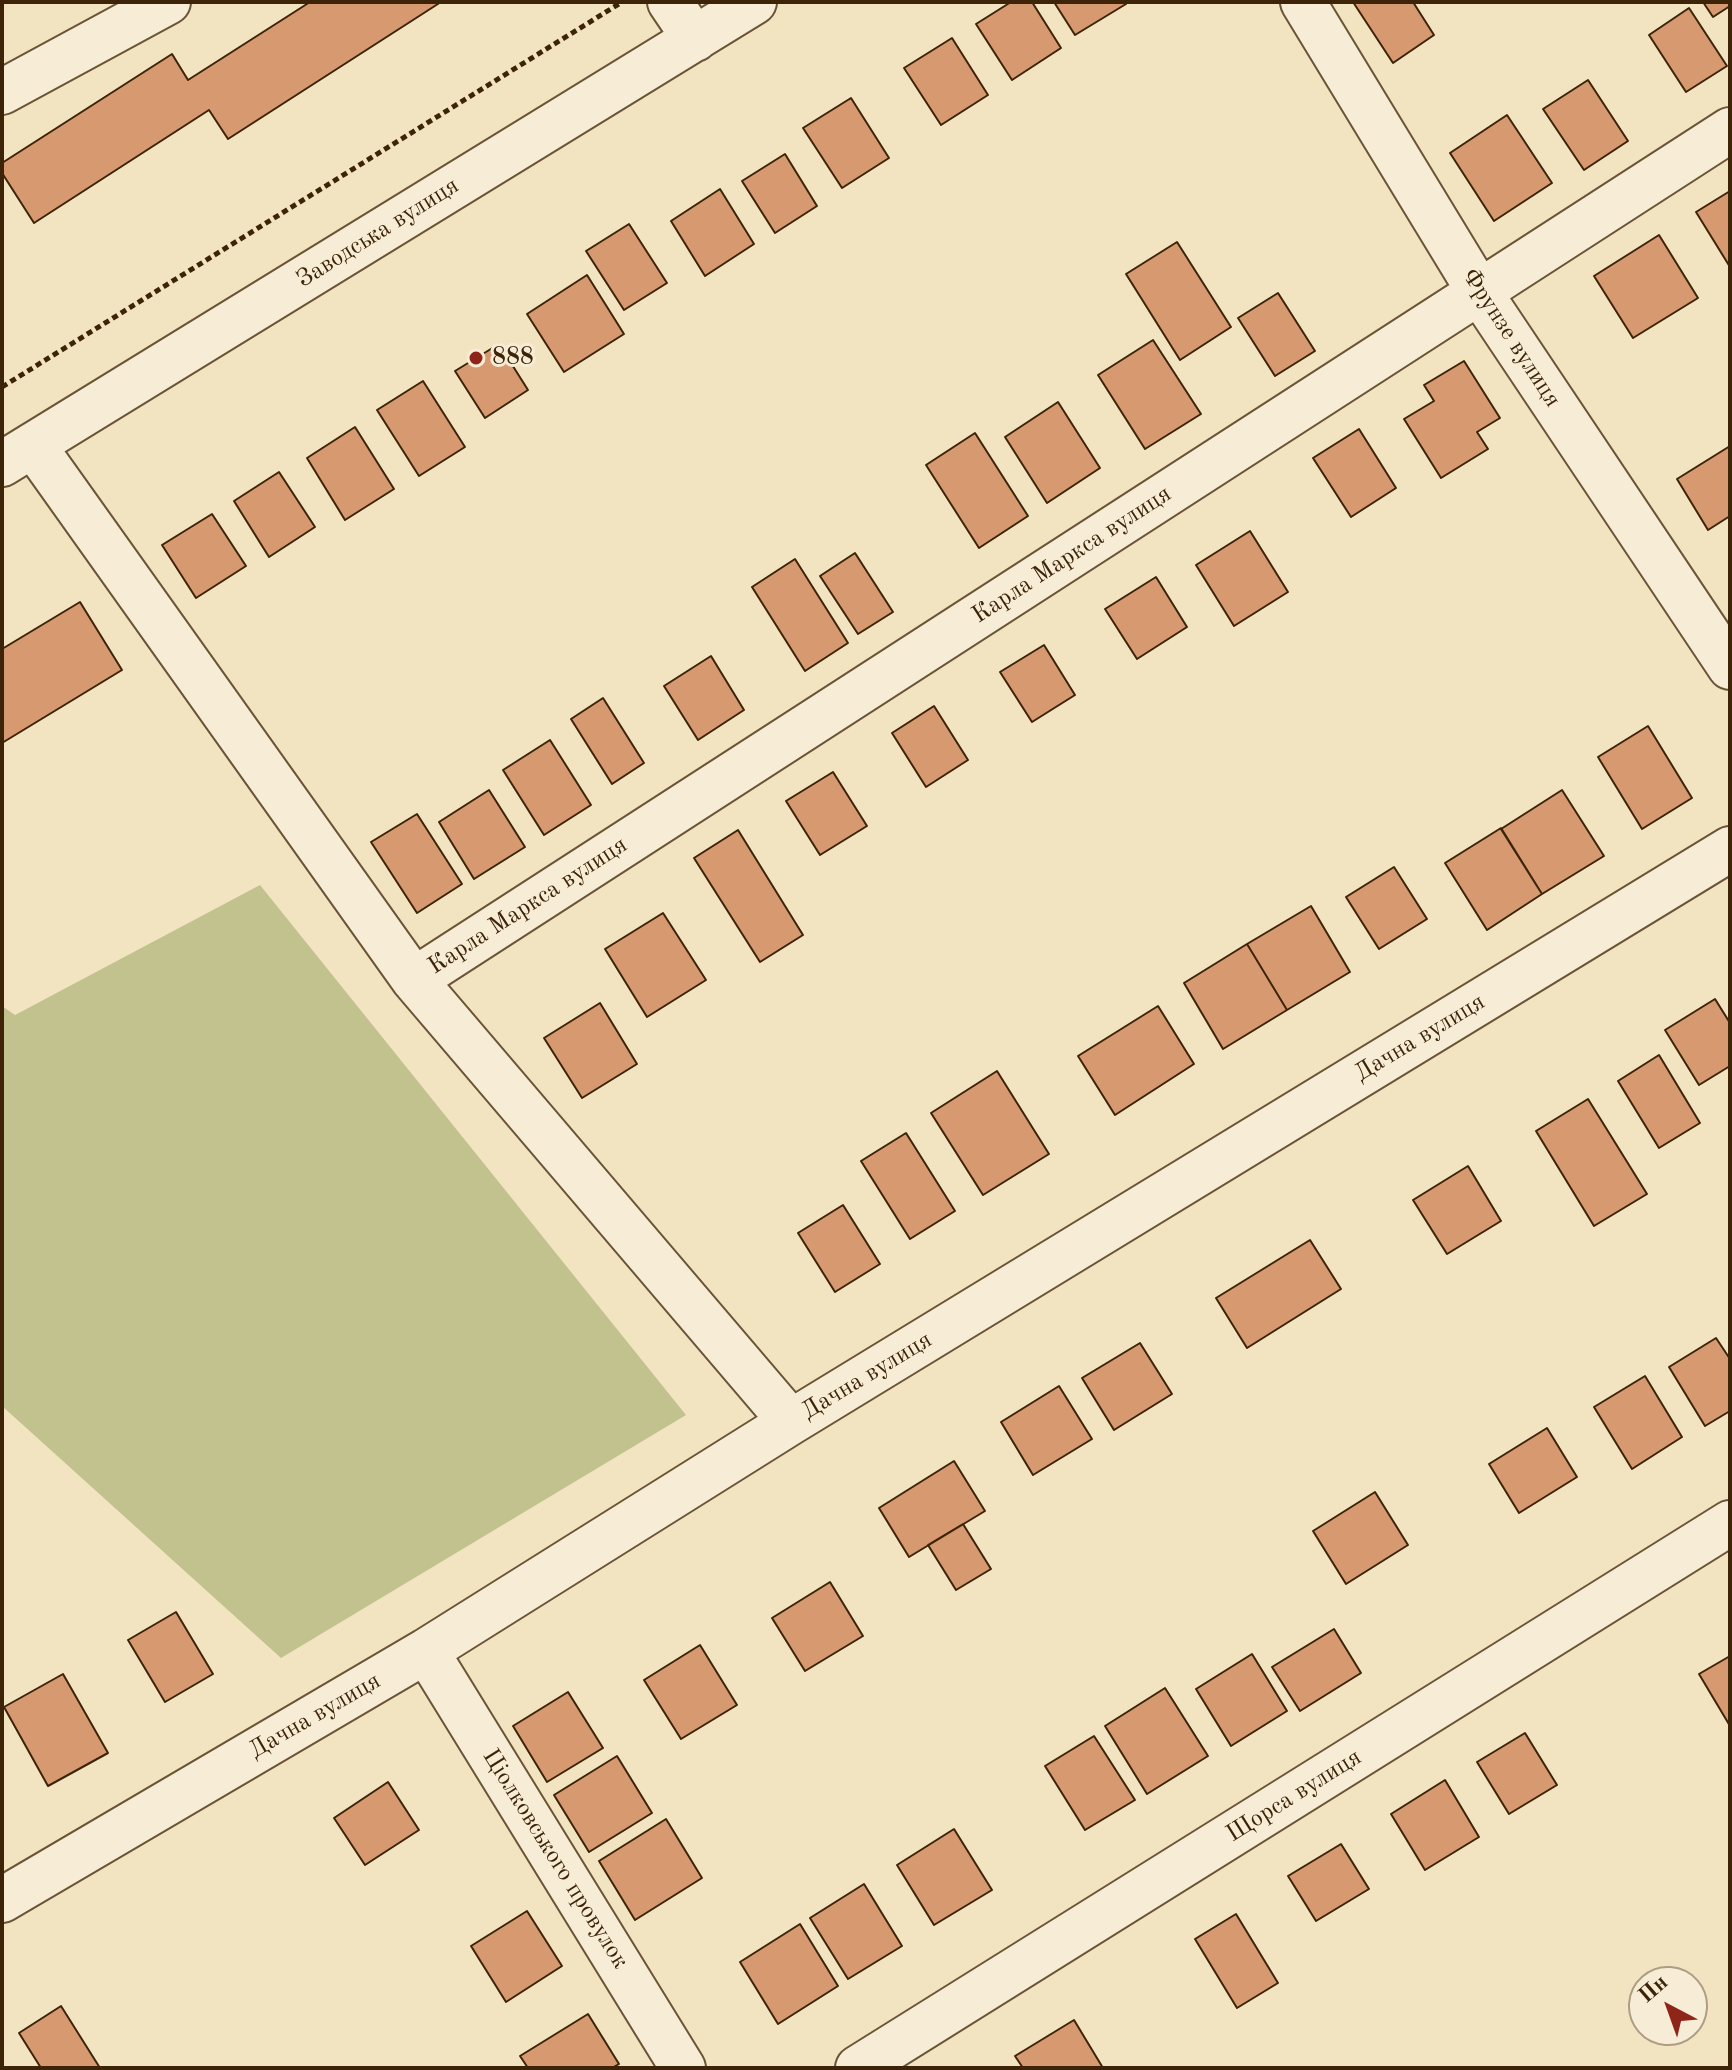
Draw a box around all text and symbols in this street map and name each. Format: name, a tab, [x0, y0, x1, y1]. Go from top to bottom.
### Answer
street label: Заводська вулиця	[292, 172, 464, 294]
street label: Фрунзе вулиця	[1455, 263, 1567, 413]
place label: 888	[492, 344, 534, 372]
marker: 888	[467, 349, 485, 367]
street label: Карла Маркса вулиця	[967, 480, 1177, 630]
street label: Карла Маркса вулиця	[423, 831, 633, 981]
street label: Дачна вулиця	[1350, 988, 1490, 1088]
street label: Дачна вулиця	[797, 1326, 937, 1426]
street label: Дачна вулиця	[244, 1667, 386, 1765]
street label: Щорса вулиця	[1221, 1743, 1367, 1849]
street label: Ціолковського провулок	[476, 1744, 634, 1974]
north arrow	[1628, 1966, 1708, 2046]
text: Пн	[1635, 1971, 1672, 2008]

